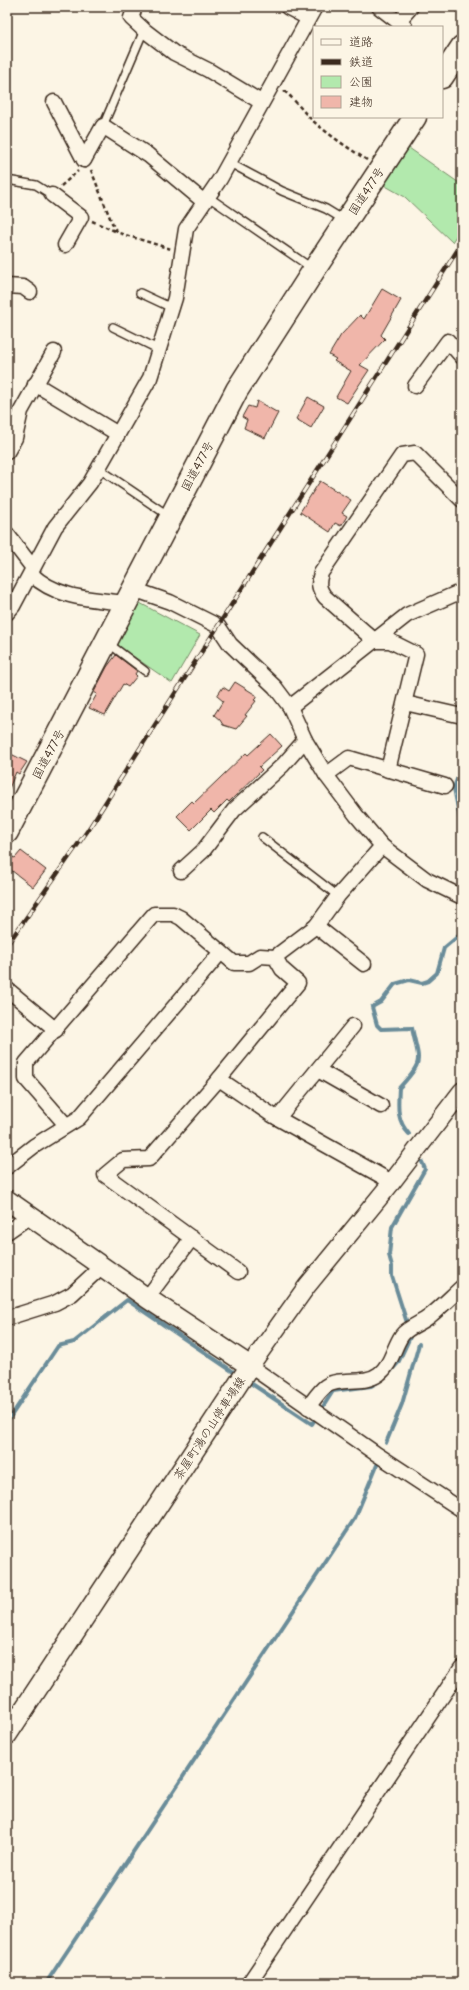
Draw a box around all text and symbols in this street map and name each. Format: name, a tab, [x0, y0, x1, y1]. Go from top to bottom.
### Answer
legend	[313, 26, 443, 118]
text: 道路	[349, 34, 373, 49]
text: 鉄道	[349, 54, 373, 69]
text: 公園	[349, 74, 373, 89]
text: 建物	[349, 94, 373, 109]
street label: 国道477号	[345, 164, 387, 218]
street label: 国道477号	[178, 438, 216, 494]
street label: 国道477号	[29, 726, 67, 782]
street label: 茶屋町湯の山停車場線	[170, 1374, 248, 1482]

